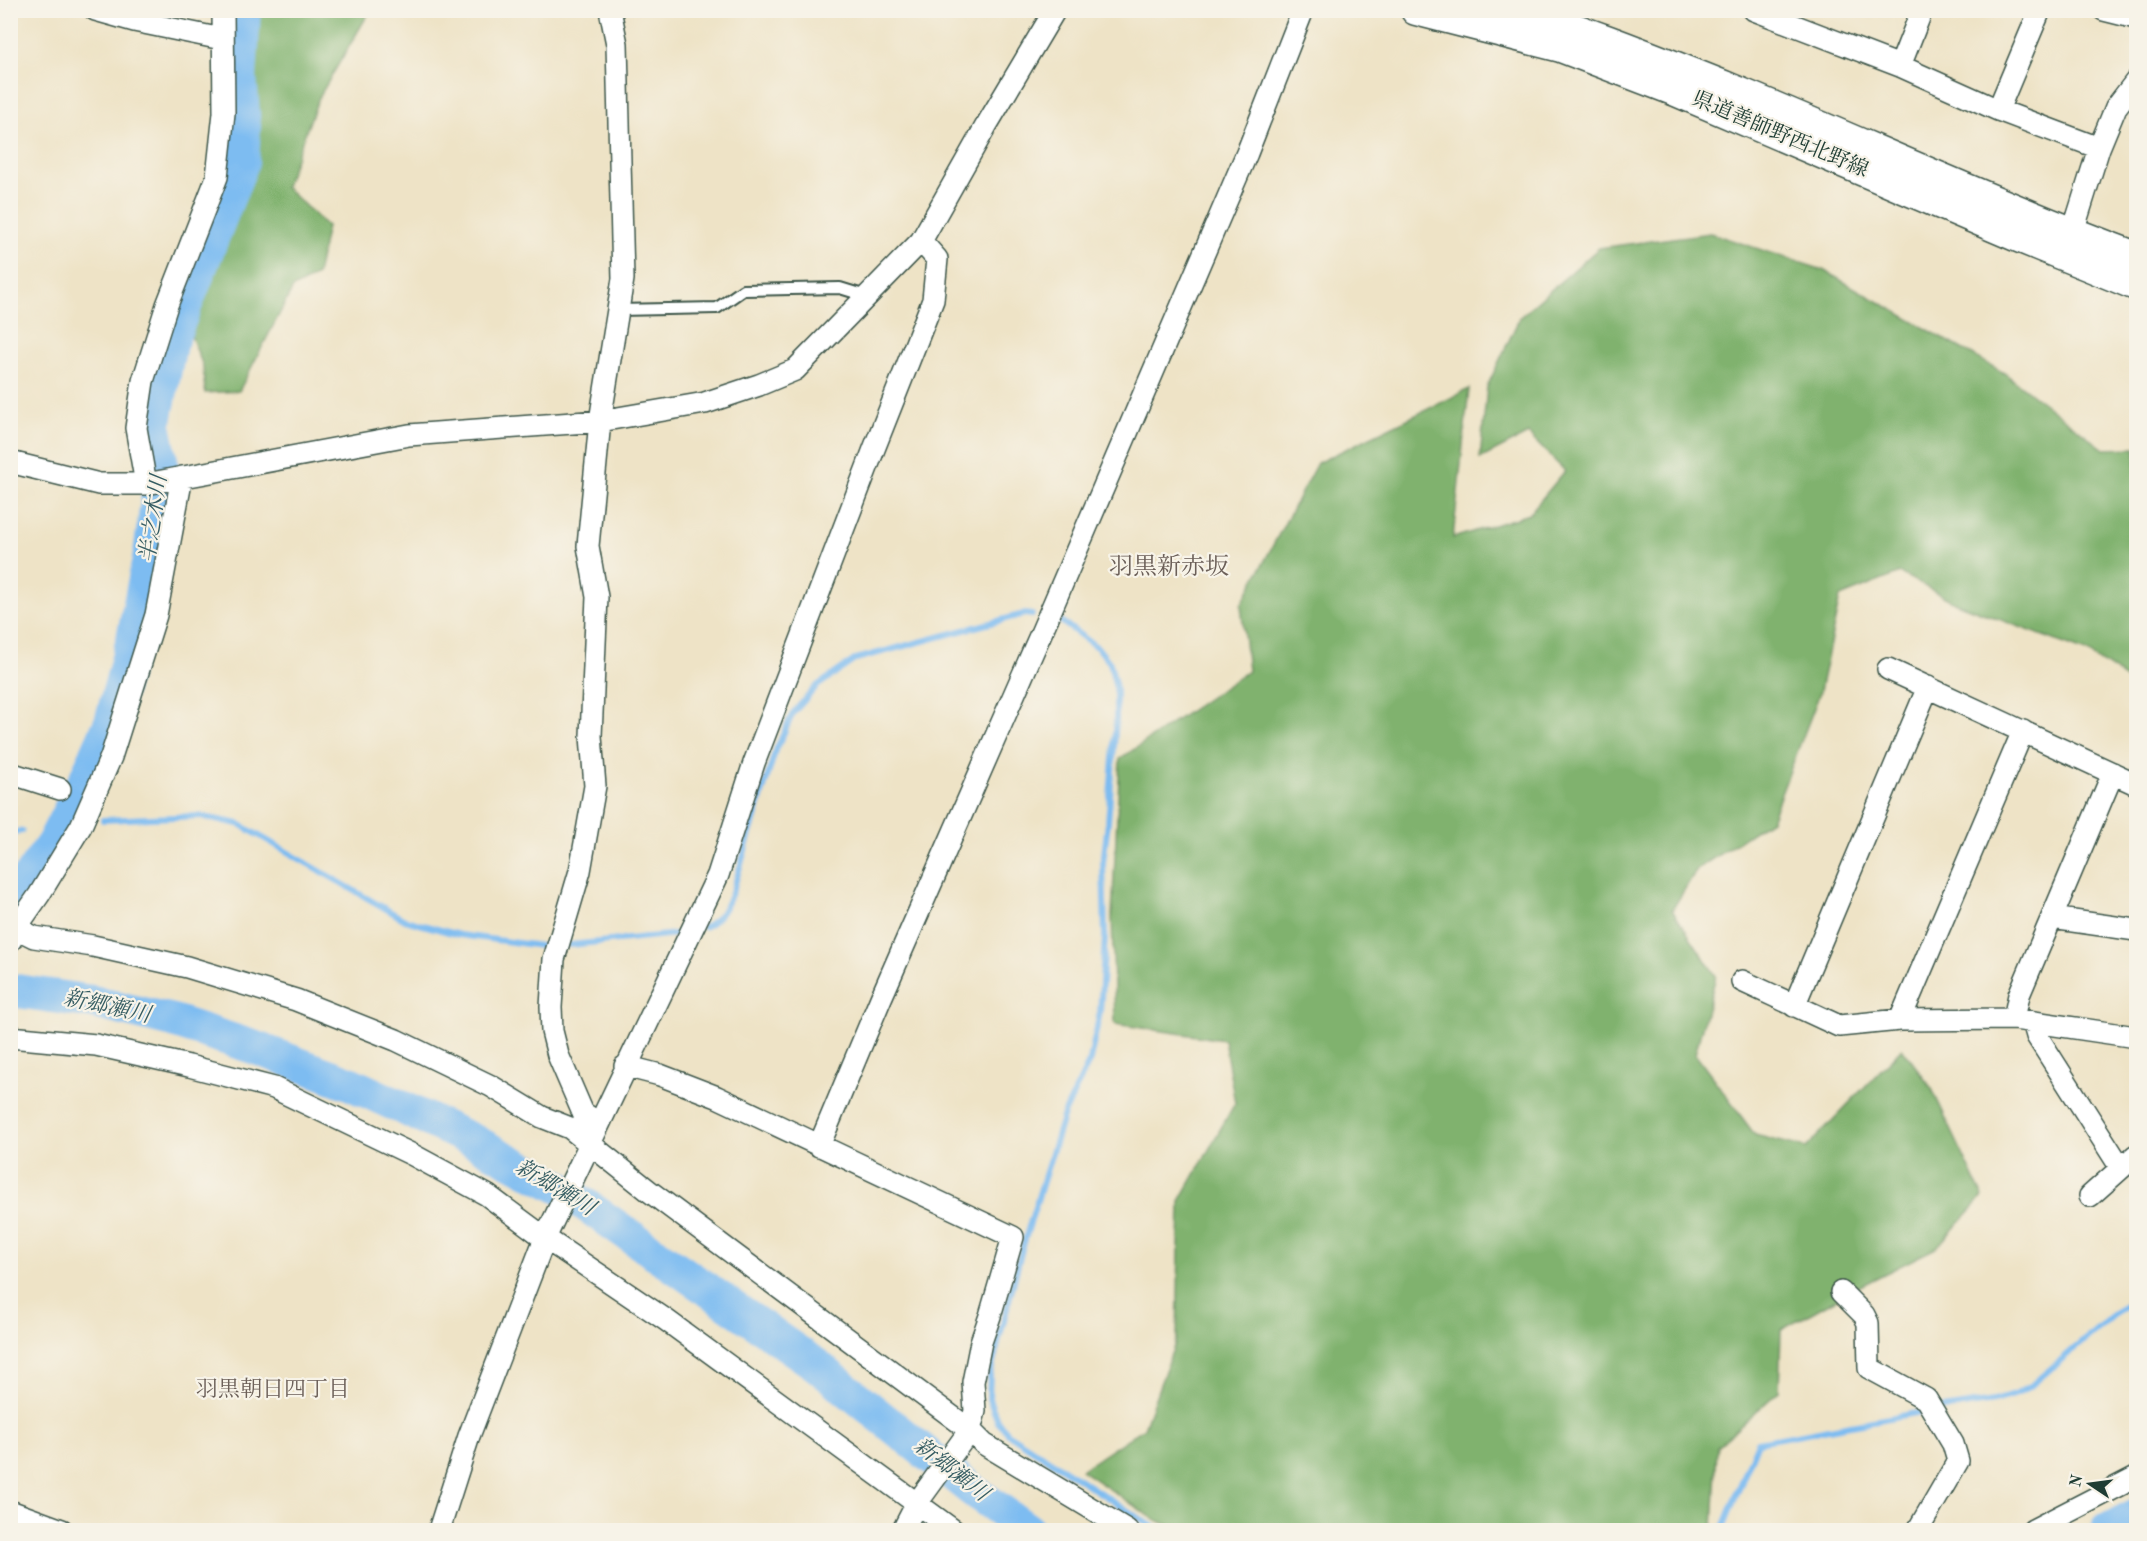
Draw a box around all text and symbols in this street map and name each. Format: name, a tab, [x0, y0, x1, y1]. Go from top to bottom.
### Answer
street label: 県道善師野西北野線	[1689, 87, 1872, 182]
water label: 半之木川	[135, 472, 171, 564]
district label: 羽黒新赤坂	[1109, 553, 1229, 580]
water label: 新郷瀬川	[62, 985, 155, 1027]
water label: 新郷瀬川	[512, 1154, 601, 1221]
district label: 羽黒朝日四丁目	[196, 1377, 350, 1401]
water label: 新郷瀬川	[910, 1433, 995, 1507]
north arrow	[2060, 1454, 2120, 1514]
text: N	[2068, 1473, 2087, 1489]

